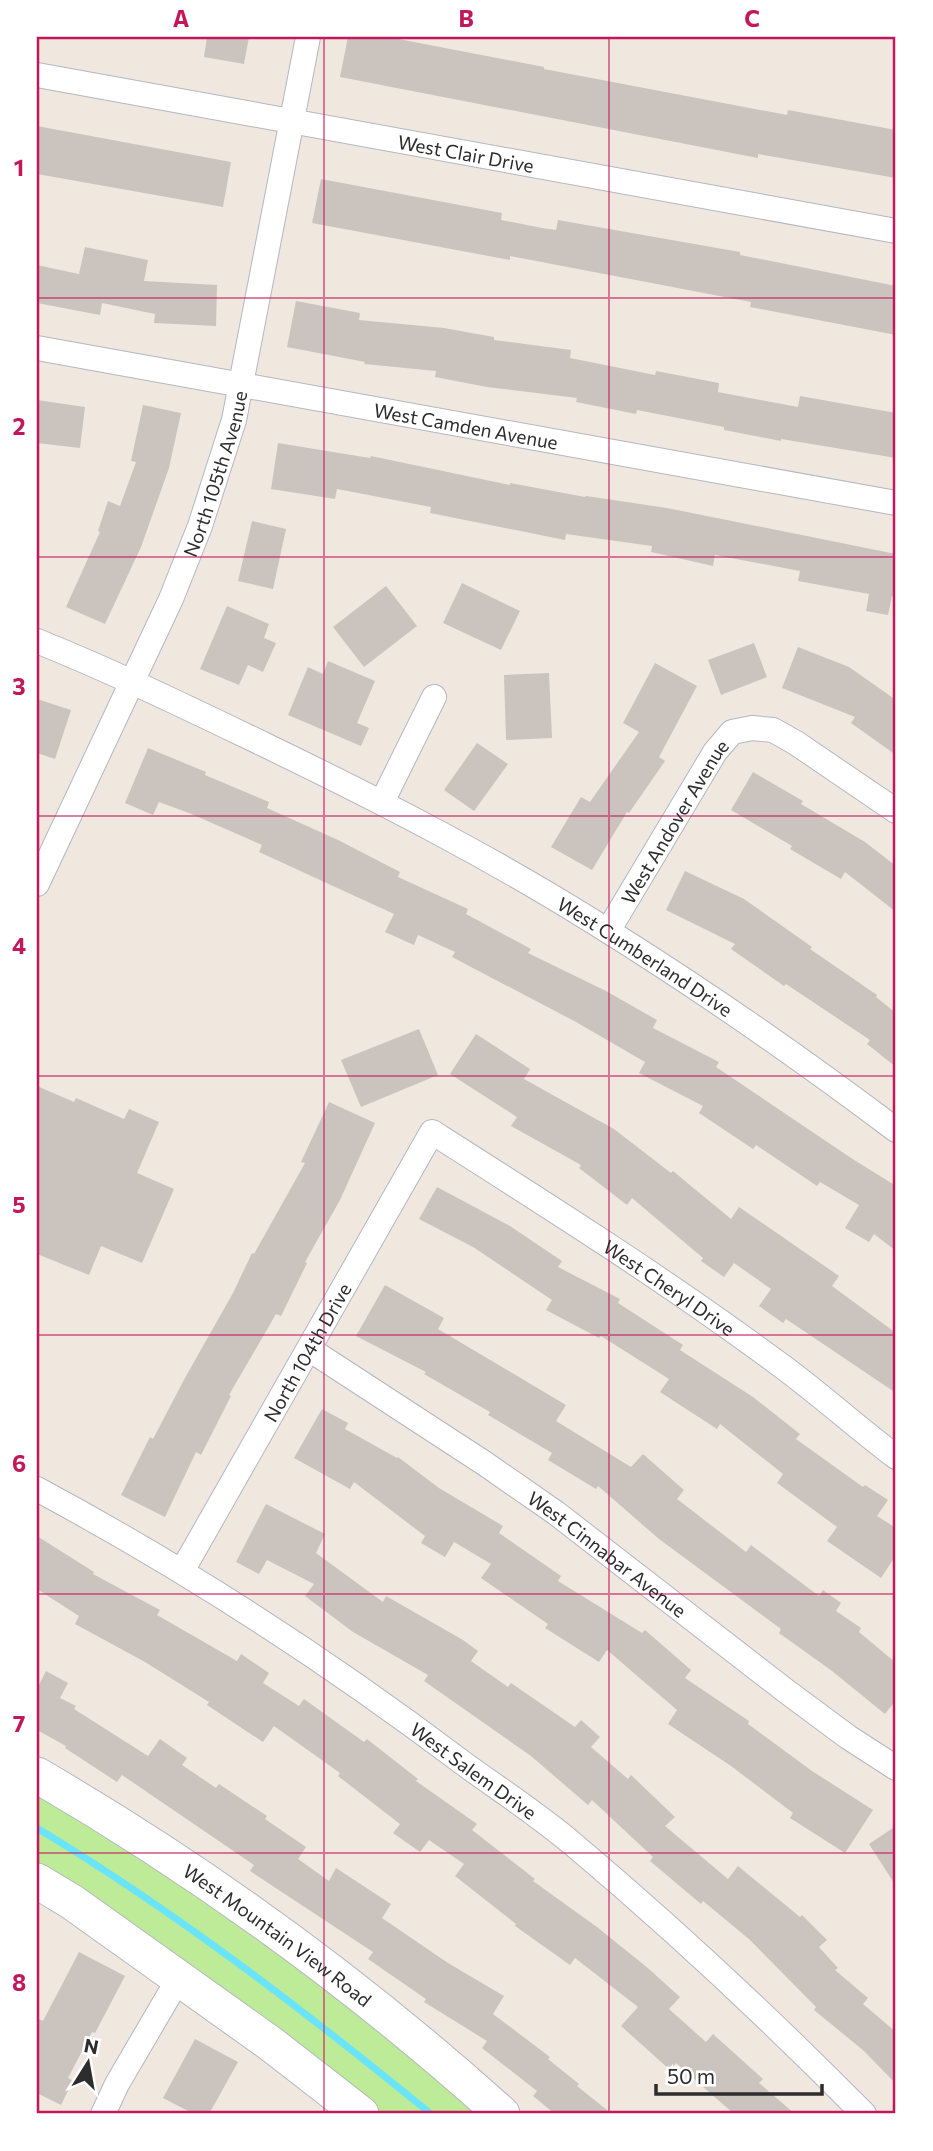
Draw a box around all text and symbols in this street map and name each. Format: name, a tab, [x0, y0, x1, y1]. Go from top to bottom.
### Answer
text: A	[173, 4, 190, 32]
text: B	[458, 4, 474, 32]
text: C	[744, 4, 760, 32]
street label: West Clair Drive	[396, 129, 536, 177]
text: 1	[14, 153, 24, 181]
street label: North 105th Avenue	[178, 389, 251, 560]
street label: West Camden Avenue	[372, 398, 560, 453]
text: 2	[12, 412, 26, 440]
text: 3	[12, 672, 26, 700]
street label: West Andover Avenue	[616, 734, 733, 908]
street label: West Cumberland Drive	[554, 891, 737, 1021]
text: 4	[12, 931, 26, 959]
text: 5	[12, 1190, 26, 1218]
street label: West Cheryl Drive	[600, 1234, 740, 1340]
street label: North 104th Drive	[258, 1279, 355, 1425]
text: 6	[12, 1449, 26, 1477]
street label: West Cinnabar Avenue	[524, 1486, 691, 1621]
text: 7	[13, 1709, 25, 1737]
street label: West Salem Drive	[406, 1717, 542, 1823]
street label: West Mountain View Road	[179, 1858, 376, 2011]
text: 8	[12, 1968, 26, 1996]
north arrow	[52, 2028, 122, 2098]
text: N	[82, 2033, 101, 2058]
scale bar	[656, 2053, 823, 2097]
text: 50 m	[667, 2063, 715, 2088]

